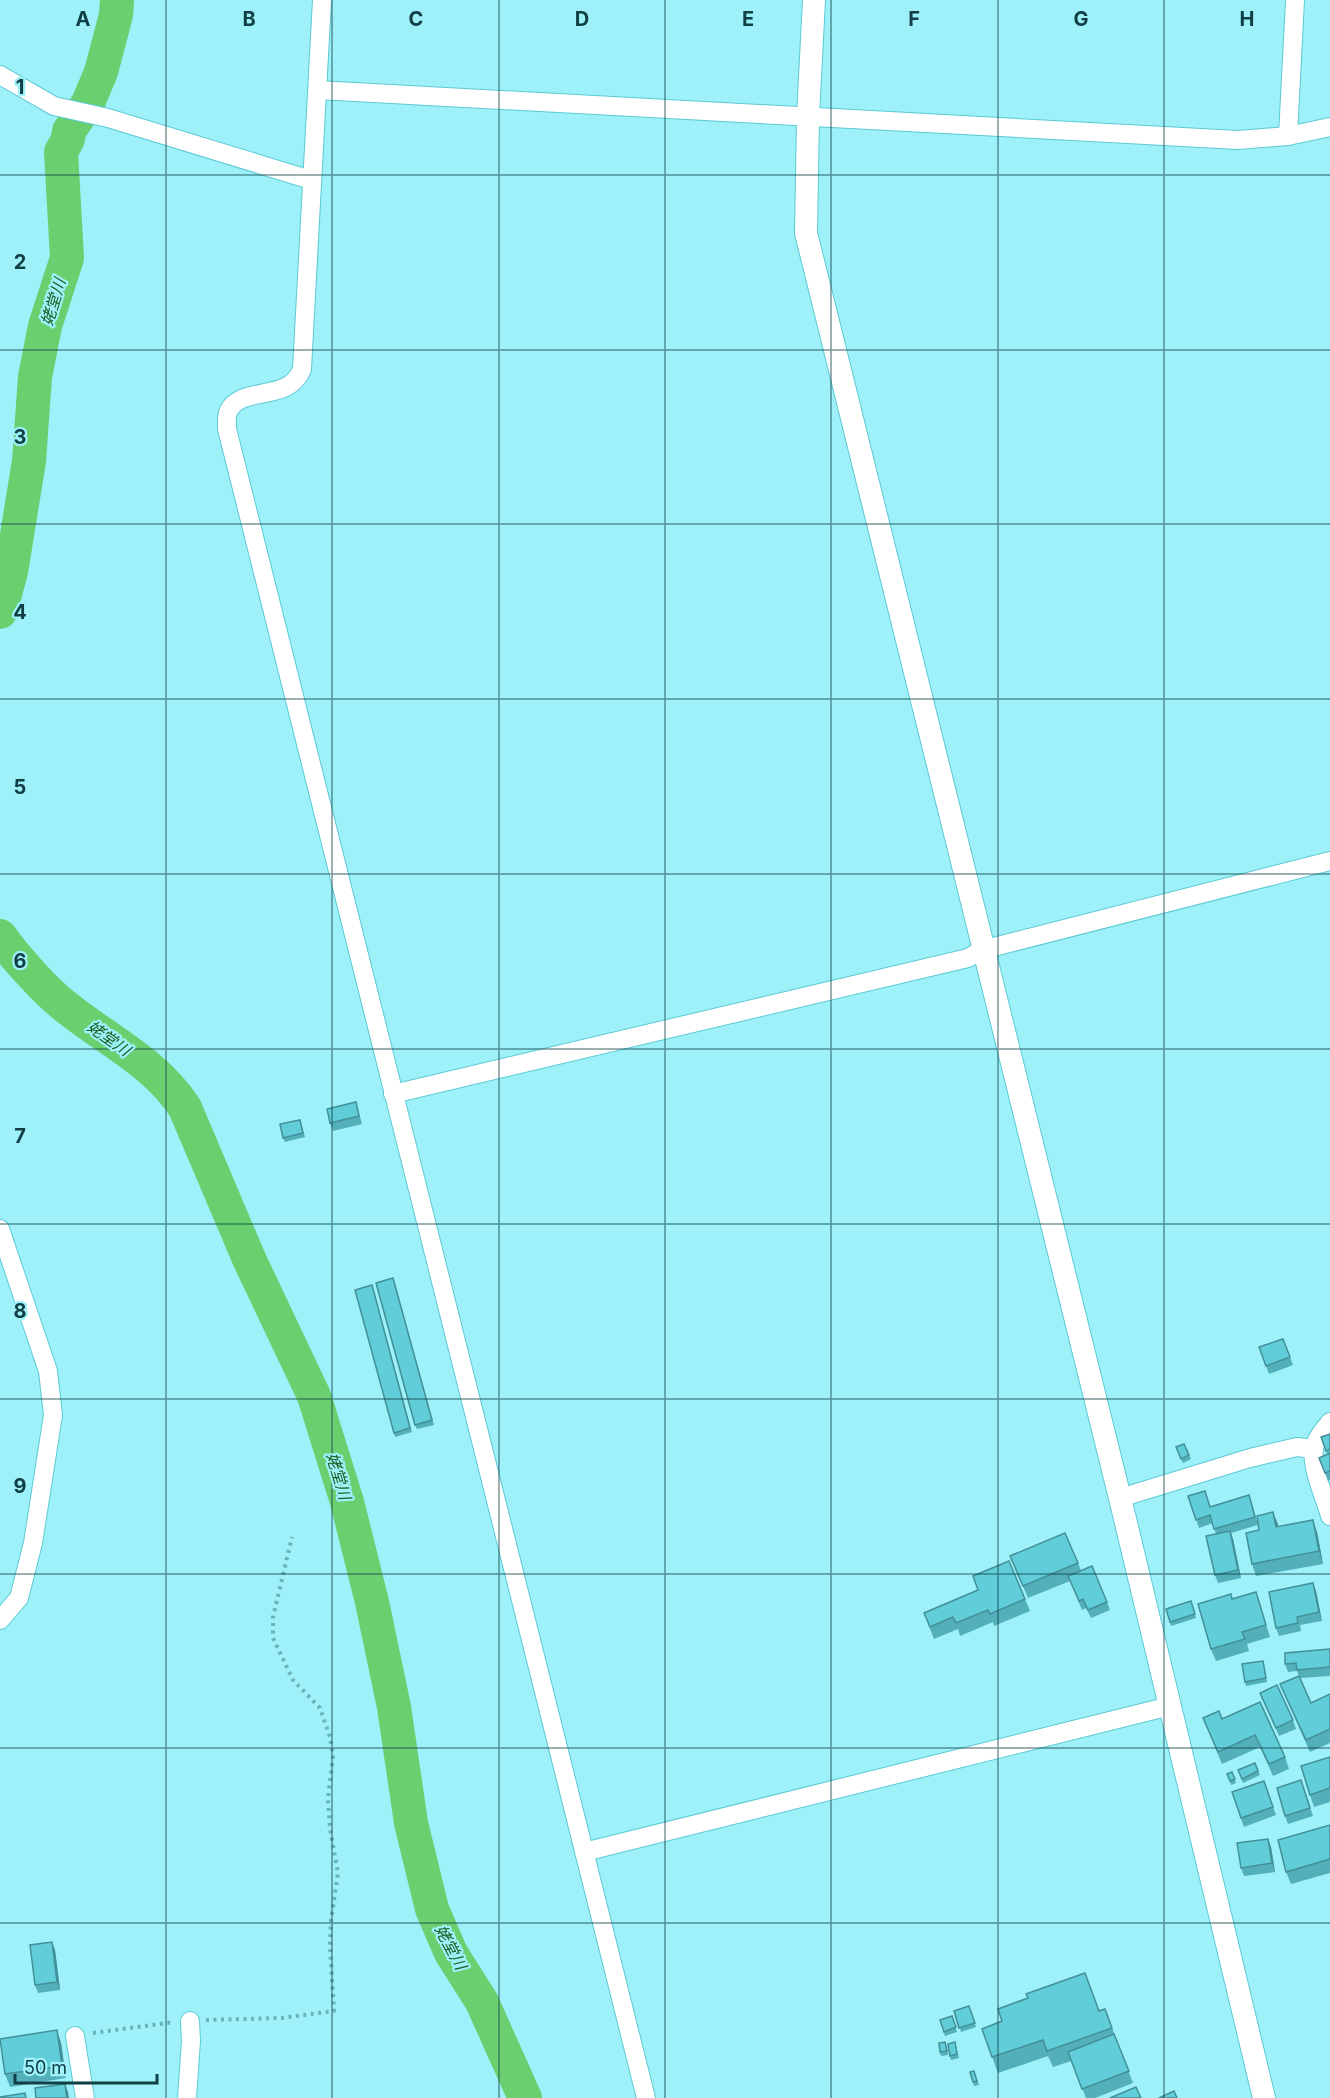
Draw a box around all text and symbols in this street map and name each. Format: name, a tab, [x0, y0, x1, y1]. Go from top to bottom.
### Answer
text: A	[76, 7, 91, 31]
text: B	[242, 7, 256, 31]
text: C	[409, 7, 423, 31]
text: D	[575, 7, 589, 31]
text: E	[742, 7, 754, 31]
text: F	[908, 7, 920, 31]
text: G	[1073, 7, 1089, 31]
text: H	[1240, 7, 1254, 31]
text: 1	[16, 75, 24, 99]
text: 2	[14, 250, 26, 274]
water label: 姥堂川	[36, 274, 70, 328]
text: 3	[14, 425, 26, 449]
text: 4	[13, 600, 27, 624]
text: 5	[14, 775, 26, 799]
text: 6	[14, 949, 27, 973]
water label: 姥堂川	[84, 1016, 136, 1061]
text: 7	[14, 1124, 26, 1148]
text: 8	[13, 1299, 27, 1323]
water label: 姥堂川	[322, 1450, 356, 1504]
text: 9	[14, 1474, 27, 1498]
water label: 姥堂川	[431, 1921, 472, 1975]
scale bar	[15, 2047, 158, 2085]
text: 50 m	[24, 2057, 67, 2078]

